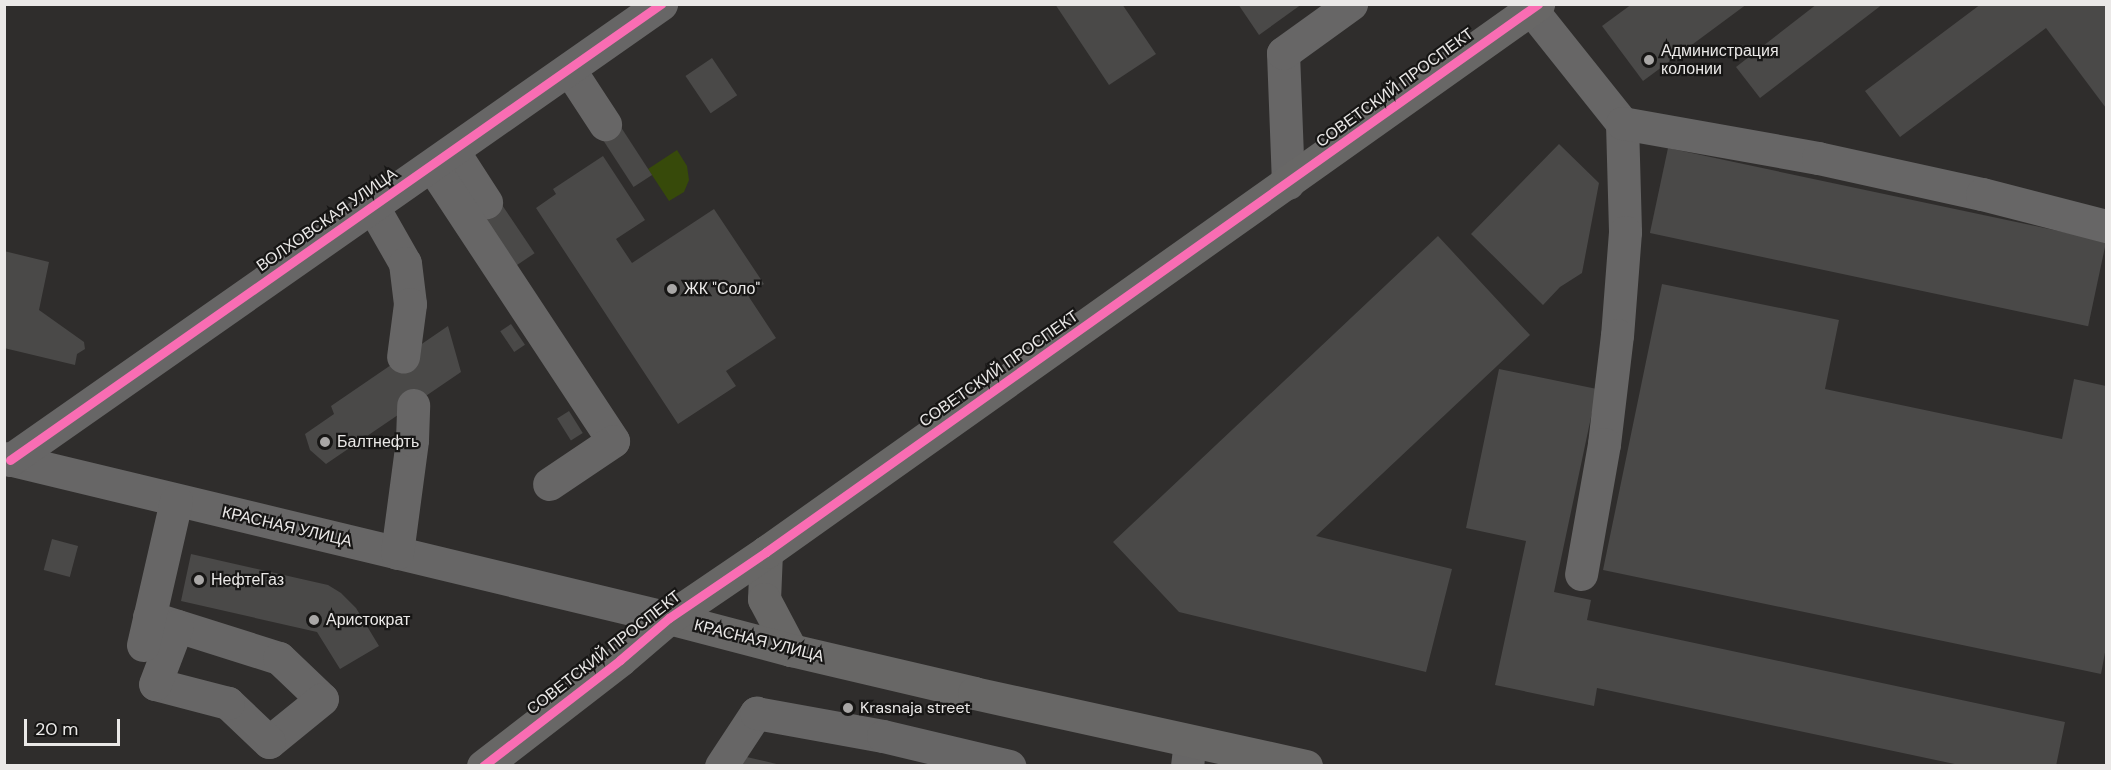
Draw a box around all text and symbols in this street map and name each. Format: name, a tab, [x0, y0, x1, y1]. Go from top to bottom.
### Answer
street label: СОВЕТСКИЙ ПРОСПЕКТ	[1313, 24, 1477, 152]
place label: Администрация колонии	[1661, 41, 1779, 79]
marker: Администрация колонии	[1642, 53, 1656, 67]
street label: ВОЛХОВСКАЯ УЛИЦА	[253, 164, 401, 276]
place label: ЖК "Соло"	[684, 279, 760, 299]
marker: ЖК "Соло"	[665, 282, 679, 296]
street label: СОВЕТСКИЙ ПРОСПЕКТ	[916, 307, 1082, 431]
place label: Балтнефть	[337, 432, 419, 452]
marker: Балтнефть	[318, 435, 332, 449]
street label: КРАСНАЯ УЛИЦА	[220, 503, 354, 551]
place label: НефтеГаз	[211, 570, 284, 590]
marker: НефтеГаз	[192, 573, 206, 587]
street label: СОВЕТСКИЙ ПРОСПЕКТ	[523, 587, 685, 719]
place label: Аристократ	[326, 610, 410, 630]
marker: Аристократ	[307, 613, 321, 627]
street label: КРАСНАЯ УЛИЦА	[692, 616, 826, 666]
place label: Krasnaja street	[860, 698, 970, 718]
marker: Krasnaja street	[841, 701, 855, 715]
scale bar	[27, 707, 123, 745]
text: 20 m	[35, 717, 78, 741]

